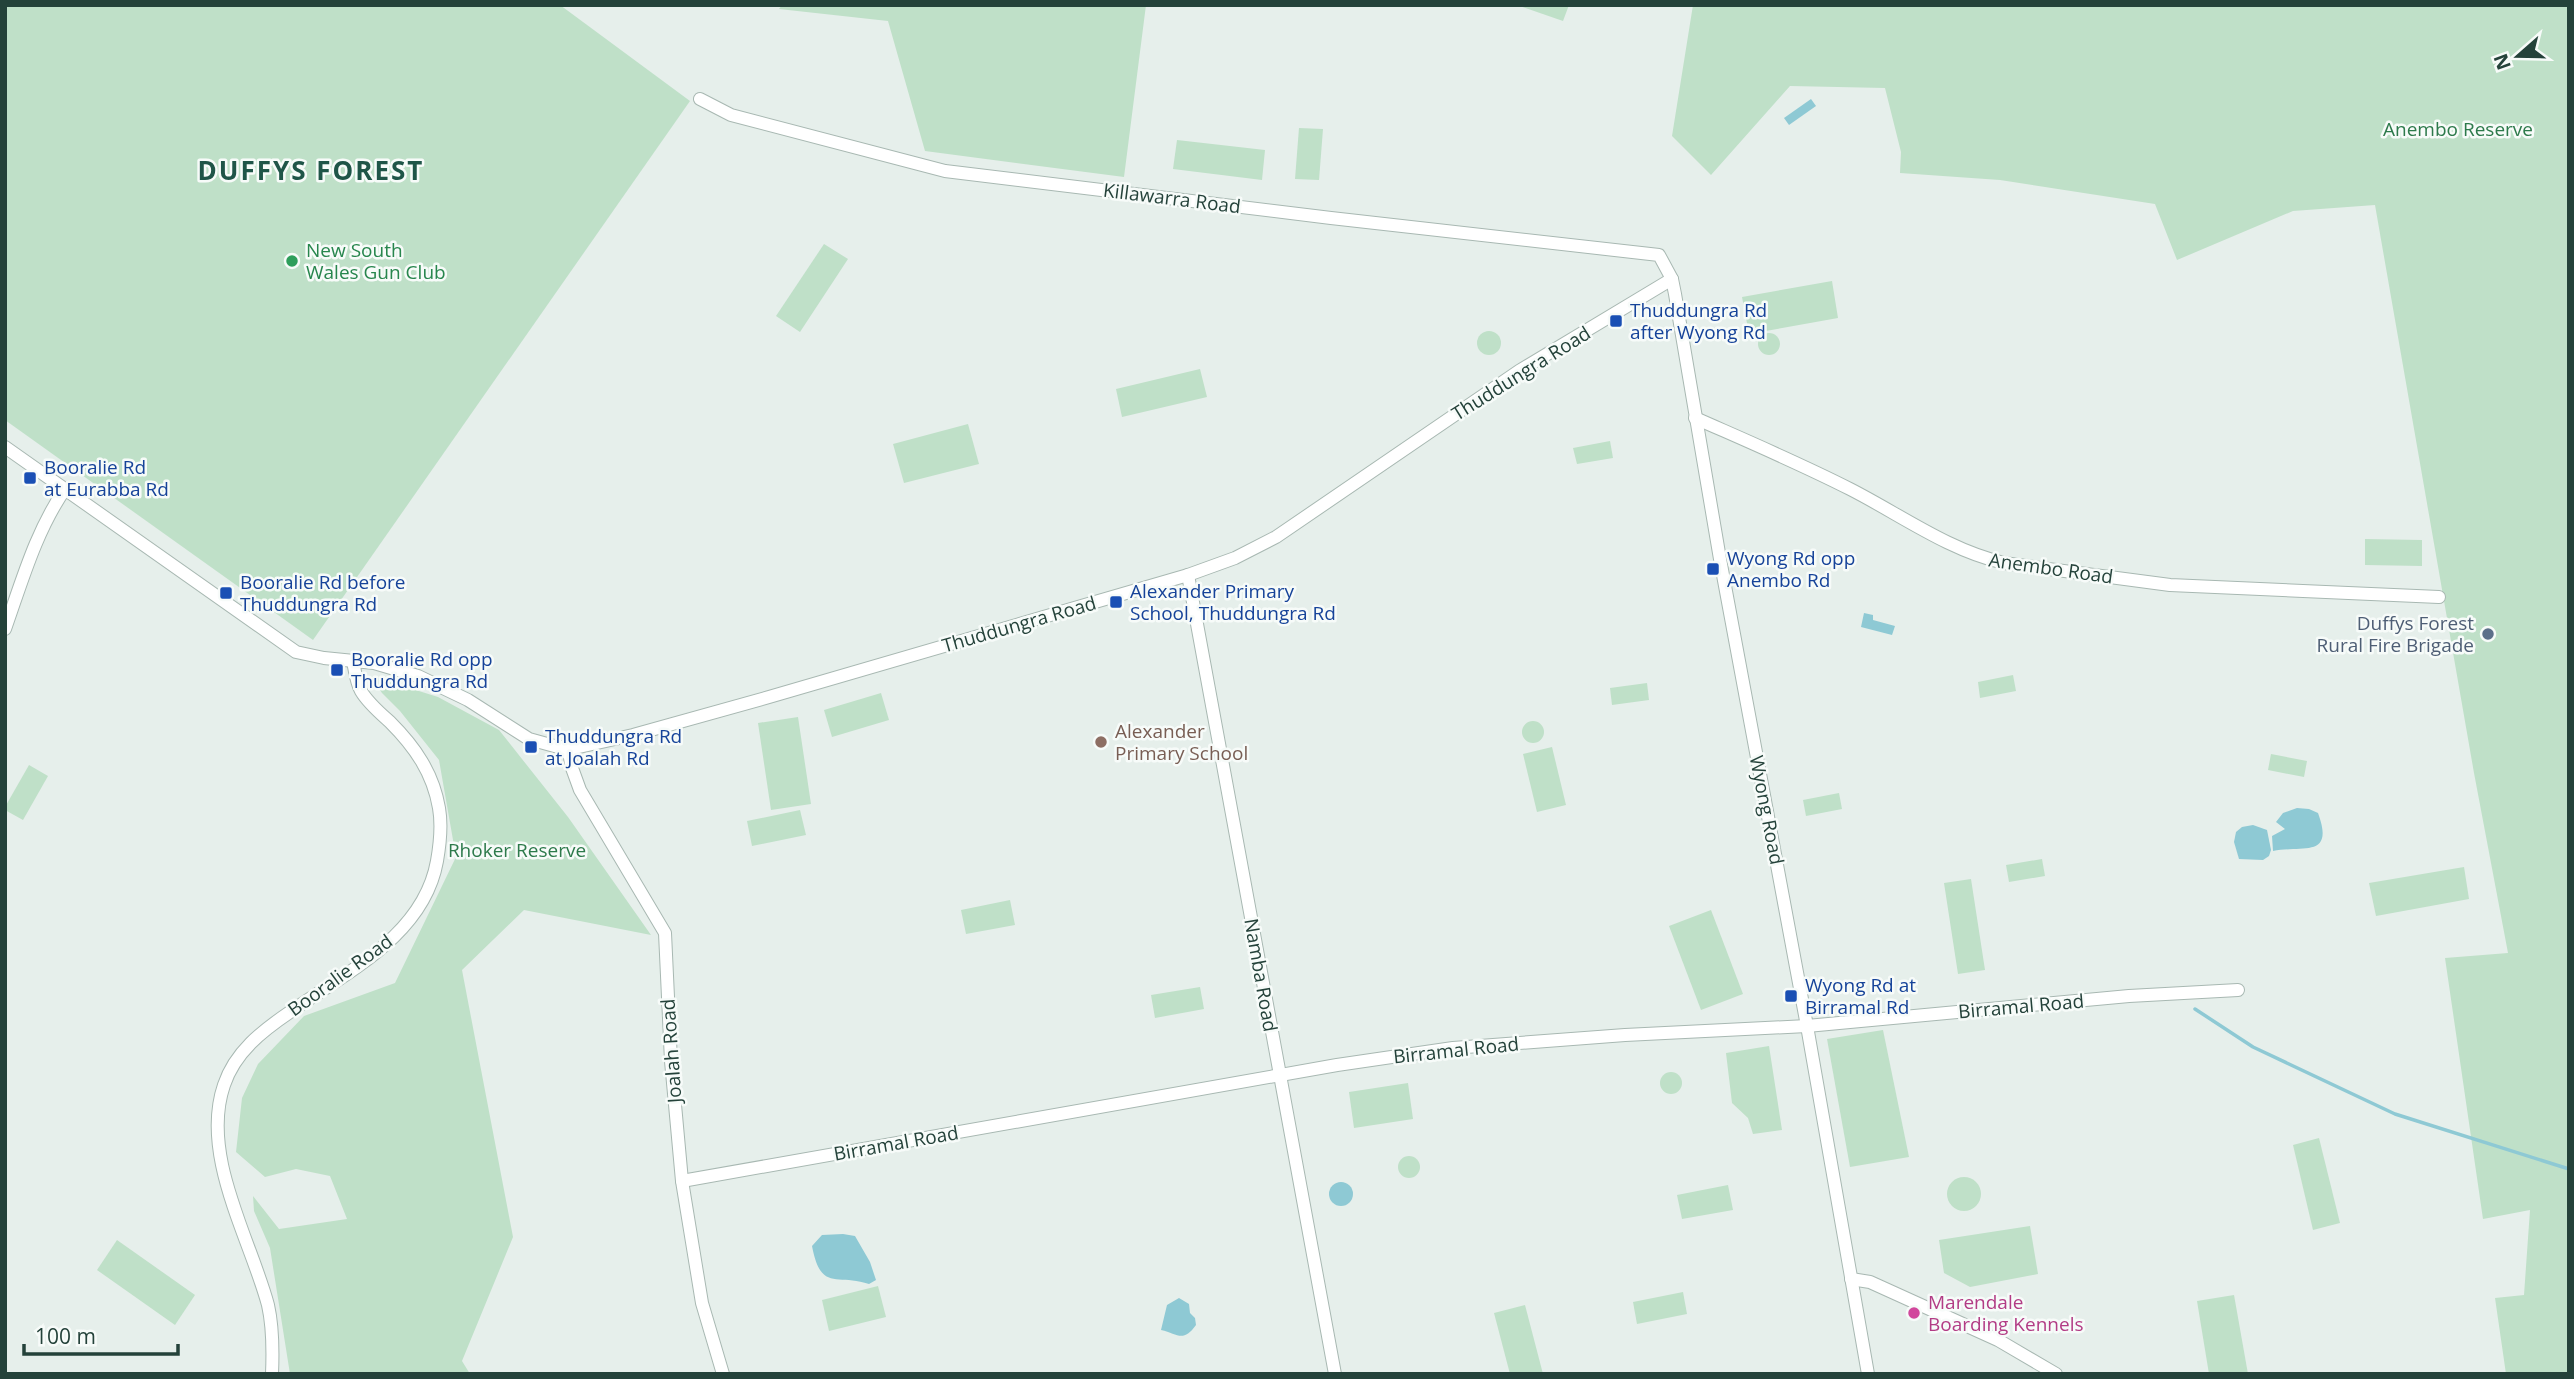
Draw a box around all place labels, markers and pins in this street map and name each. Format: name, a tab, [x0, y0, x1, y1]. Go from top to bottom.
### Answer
place label: New South Wales Gun Club	[306, 237, 446, 285]
marker: New South Wales Gun Club	[284, 253, 300, 269]
place label: Thuddungra Rd after Wyong Rd	[1630, 297, 1767, 345]
marker: Thuddungra Rd after Wyong Rd	[1608, 313, 1624, 329]
place label: Booralie Rd at Eurabba Rd	[44, 454, 169, 502]
marker: Booralie Rd at Eurabba Rd	[22, 470, 38, 486]
place label: Wyong Rd opp Anembo Rd	[1727, 545, 1855, 593]
marker: Wyong Rd opp Anembo Rd	[1705, 561, 1721, 577]
place label: Booralie Rd before Thuddungra Rd	[240, 569, 406, 617]
place label: Alexander Primary School, Thuddungra Rd	[1130, 578, 1336, 626]
marker: Booralie Rd before Thuddungra Rd	[218, 585, 234, 601]
marker: Alexander Primary School, Thuddungra Rd	[1108, 594, 1124, 610]
place label: Duffys Forest Rural Fire Brigade	[2317, 610, 2474, 658]
marker: Duffys Forest Rural Fire Brigade	[2480, 626, 2496, 642]
place label: Booralie Rd opp Thuddungra Rd	[351, 646, 493, 694]
marker: Booralie Rd opp Thuddungra Rd	[329, 662, 345, 678]
place label: Alexander Primary School	[1115, 718, 1248, 766]
place label: Thuddungra Rd at Joalah Rd	[545, 723, 682, 771]
marker: Alexander Primary School	[1093, 734, 1109, 750]
marker: Thuddungra Rd at Joalah Rd	[523, 739, 539, 755]
place label: Wyong Rd at Birramal Rd	[1805, 972, 1916, 1020]
marker: Wyong Rd at Birramal Rd	[1783, 988, 1799, 1004]
place label: Marendale Boarding Kennels	[1928, 1289, 2083, 1337]
marker: Marendale Boarding Kennels	[1906, 1305, 1922, 1321]

